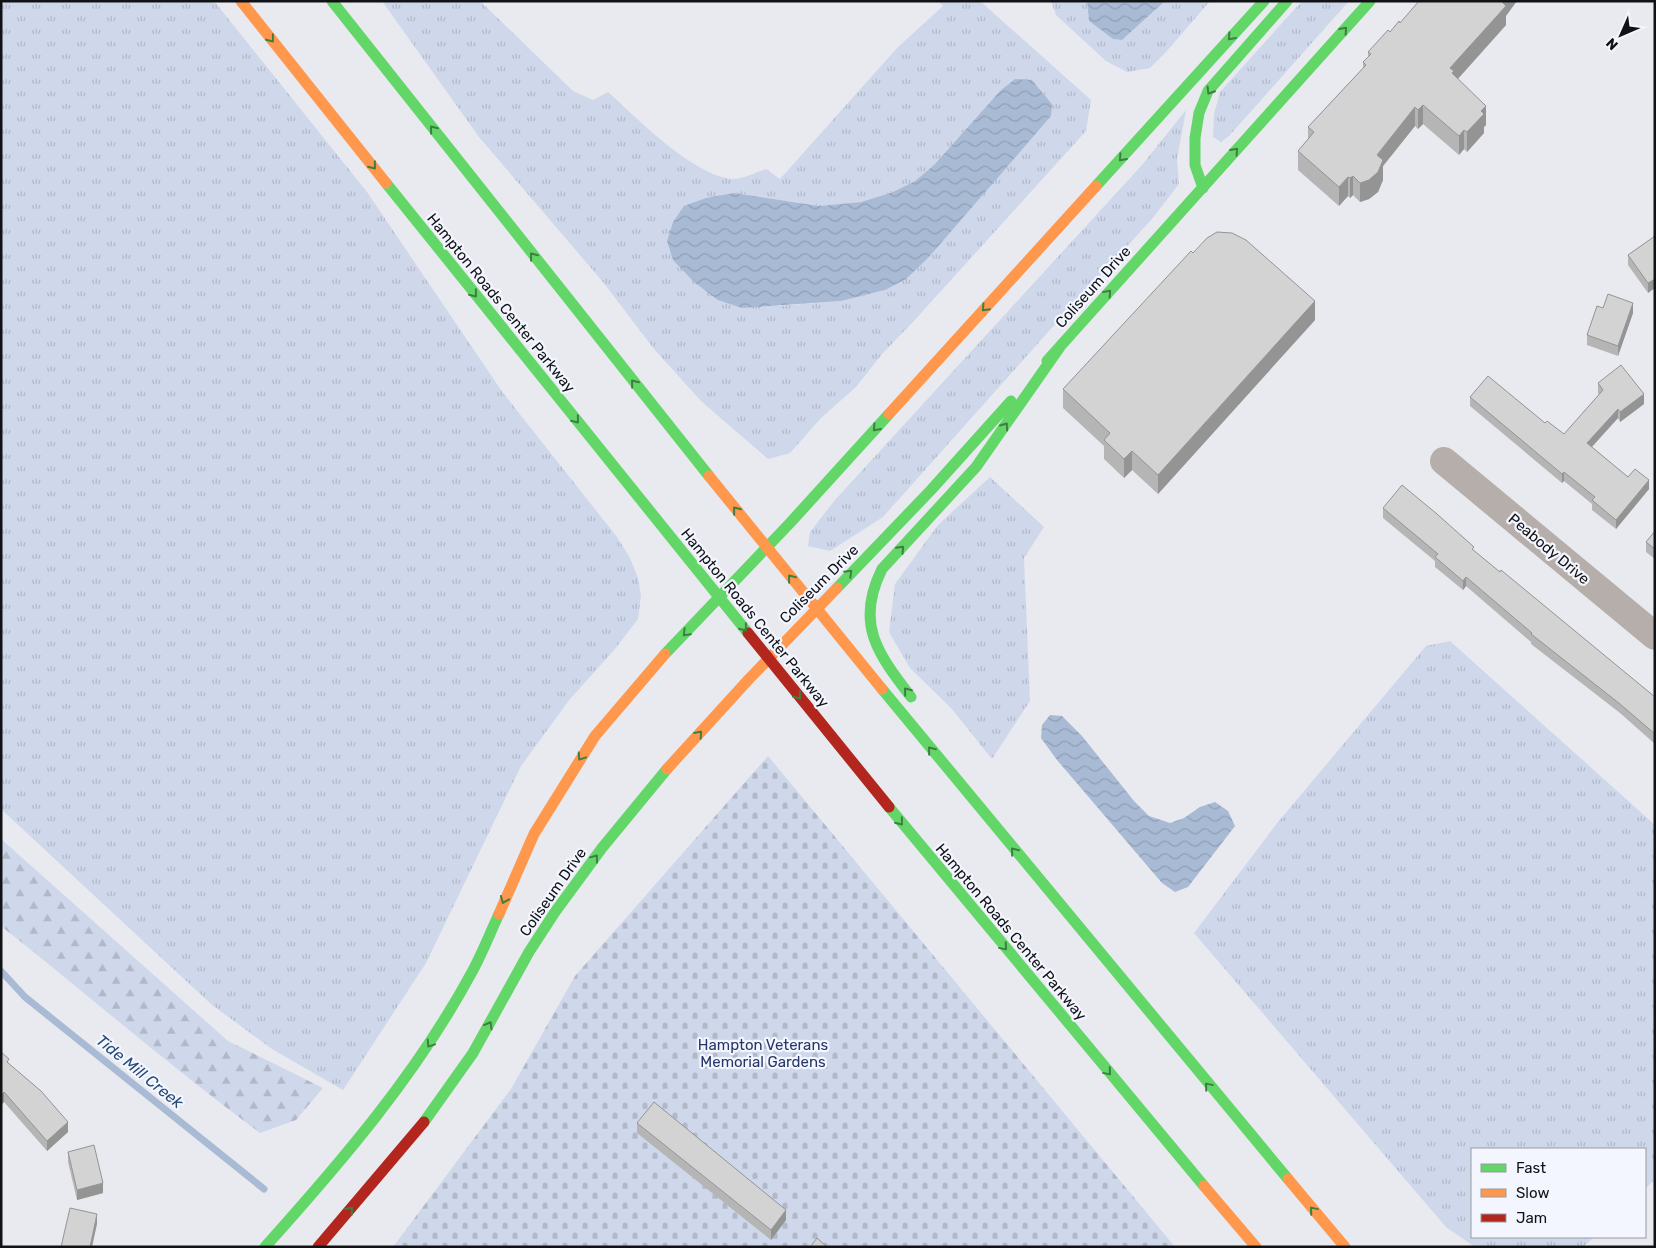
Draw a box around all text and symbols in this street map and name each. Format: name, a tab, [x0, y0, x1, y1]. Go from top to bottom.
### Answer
north arrow	[1596, 10, 1646, 60]
one-way arrow	[1338, 27, 1347, 36]
one-way arrow	[1228, 32, 1237, 41]
one-way arrow	[266, 34, 275, 43]
text: N	[1603, 34, 1622, 53]
one-way arrow	[1206, 86, 1216, 95]
one-way arrow	[429, 125, 438, 134]
one-way arrow	[1229, 148, 1238, 157]
one-way arrow	[1119, 152, 1128, 161]
one-way arrow	[367, 161, 376, 170]
street label: Hampton Roads Center Parkway	[423, 210, 579, 396]
street label: Coliseum Drive	[1051, 242, 1135, 332]
one-way arrow	[531, 253, 539, 262]
one-way arrow	[468, 288, 477, 297]
one-way arrow	[1102, 289, 1111, 298]
one-way arrow	[982, 302, 991, 311]
one-way arrow	[631, 380, 640, 389]
one-way arrow	[570, 414, 578, 423]
one-way arrow	[999, 422, 1008, 431]
one-way arrow	[872, 423, 881, 432]
one-way arrow	[733, 507, 741, 516]
street label: Peabody Drive	[1505, 510, 1593, 588]
street label: Hampton Roads Center Parkway	[677, 525, 833, 711]
street label: Coliseum Drive	[776, 541, 862, 627]
one-way arrow	[895, 546, 904, 555]
one-way arrow	[844, 570, 853, 579]
one-way arrow	[788, 575, 796, 584]
one-way arrow	[738, 622, 746, 631]
one-way arrow	[683, 627, 692, 636]
one-way arrow	[904, 688, 912, 697]
one-way arrow	[793, 690, 802, 699]
one-way arrow	[694, 730, 703, 739]
one-way arrow	[929, 747, 937, 756]
one-way arrow	[578, 752, 587, 761]
one-way arrow	[895, 816, 903, 825]
street label: Hampton Roads Center Parkway	[932, 840, 1090, 1024]
street label: Coliseum Drive	[516, 844, 590, 940]
one-way arrow	[1011, 848, 1020, 857]
one-way arrow	[589, 855, 597, 864]
one-way arrow	[500, 895, 511, 904]
one-way arrow	[998, 942, 1007, 951]
one-way arrow	[483, 1021, 493, 1030]
water label: Tide Mill Creek	[92, 1031, 188, 1113]
park label: Hampton Veterans Memorial Gardens	[698, 1036, 828, 1071]
one-way arrow	[427, 1038, 436, 1048]
one-way arrow	[1102, 1066, 1110, 1075]
one-way arrow	[1205, 1082, 1214, 1091]
legend	[1471, 1148, 1646, 1238]
text: Fast	[1516, 1159, 1546, 1177]
text: Slow	[1516, 1184, 1549, 1202]
one-way arrow	[1310, 1206, 1319, 1215]
one-way arrow	[344, 1207, 353, 1216]
text: Jam	[1516, 1209, 1547, 1227]

